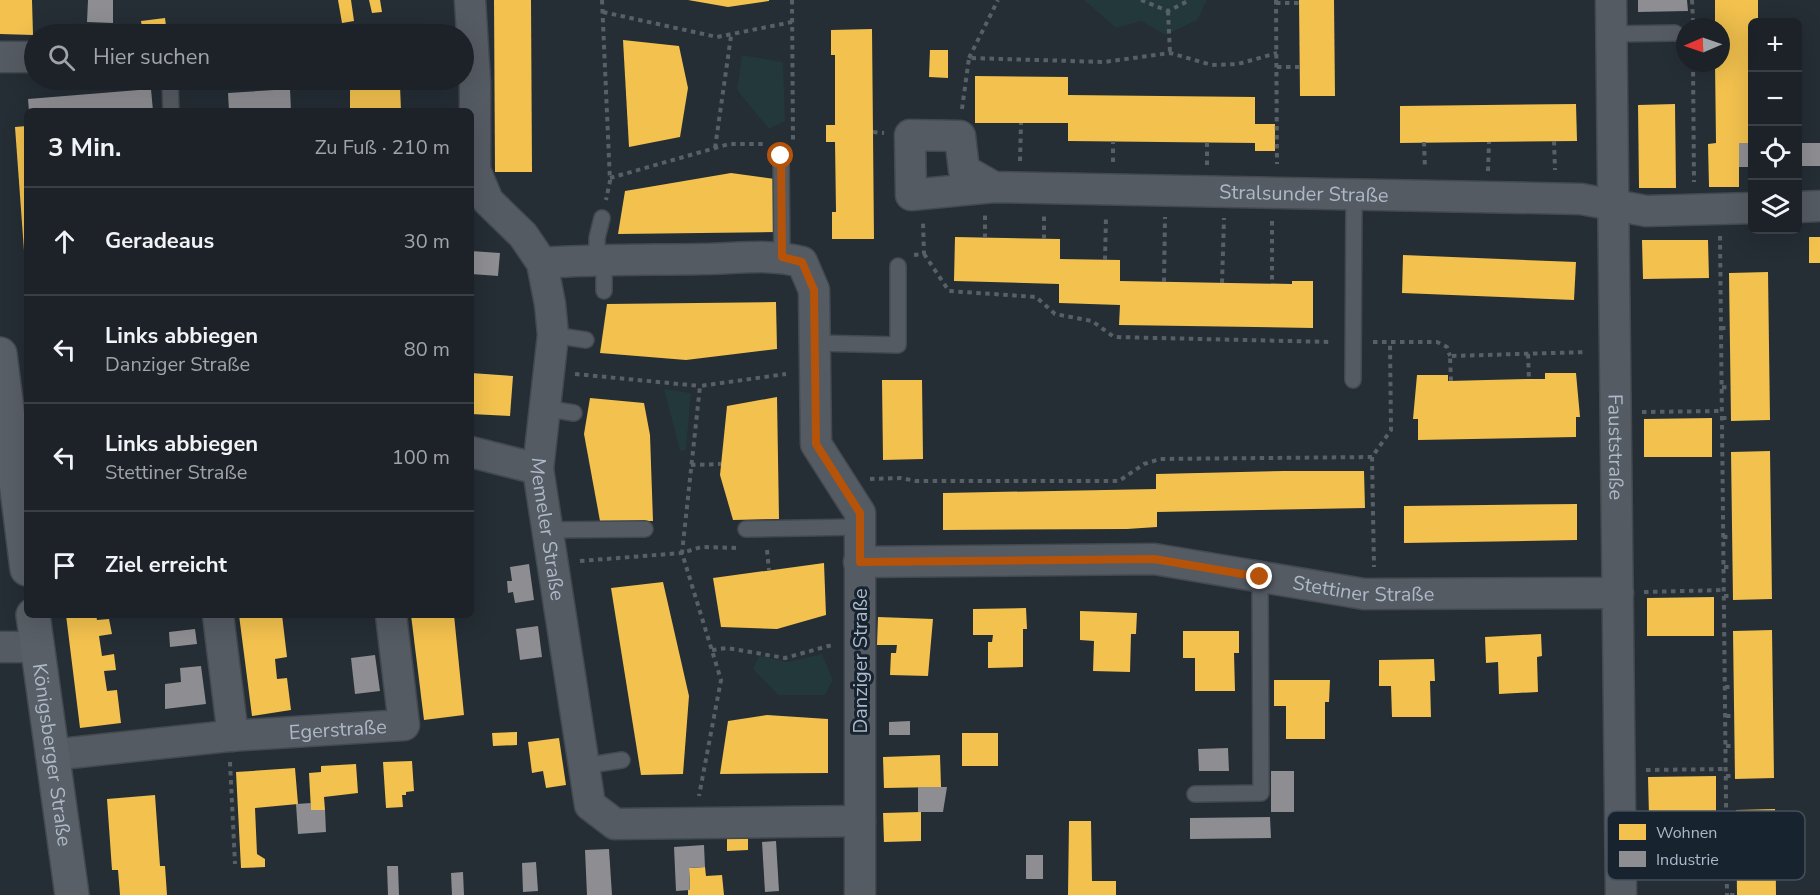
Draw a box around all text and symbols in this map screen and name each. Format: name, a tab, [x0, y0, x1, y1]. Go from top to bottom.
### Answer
north arrow	[1676, 18, 1730, 72]
map controls	[1748, 18, 1802, 234]
button: +	[1748, 18, 1802, 72]
search box	[24, 24, 474, 90]
icon: search	[45, 41, 78, 74]
text: Hier suchen	[93, 42, 210, 72]
button: −	[1748, 72, 1802, 126]
button: locate	[1748, 126, 1802, 180]
text: 3 Min.	[48, 130, 121, 165]
text: Zu Fuß · 210 m	[315, 134, 450, 161]
route start	[767, 142, 793, 168]
street label: Stralsunder Straße	[1219, 179, 1389, 209]
button: layers	[1748, 180, 1802, 234]
icon: ahead	[48, 225, 81, 258]
text: Geradeaus	[105, 226, 214, 256]
text: 30 m	[404, 228, 450, 255]
text: Links abbiegen	[105, 321, 258, 351]
icon: left	[48, 333, 81, 366]
text: 80 m	[404, 336, 450, 363]
text: Danziger Straße	[105, 351, 250, 378]
street label: Fauststraße	[1601, 394, 1630, 500]
text: Links abbiegen	[105, 429, 258, 459]
icon: left	[48, 441, 81, 474]
text: 100 m	[392, 444, 450, 471]
street label: Memeler Straße	[523, 456, 571, 603]
text: Stettiner Straße	[105, 459, 247, 486]
icon: arrive	[48, 549, 81, 582]
text: Ziel erreicht	[105, 550, 227, 580]
route end	[1246, 563, 1272, 589]
street label: Stettiner Straße	[1291, 569, 1434, 608]
street label: Danziger Straße	[847, 588, 874, 734]
street label: Königsberger Straße	[26, 661, 78, 848]
street label: Egerstraße	[288, 713, 388, 746]
legend	[1607, 811, 1805, 880]
text: Wohnen	[1656, 822, 1717, 844]
text: Industrie	[1656, 849, 1719, 871]

